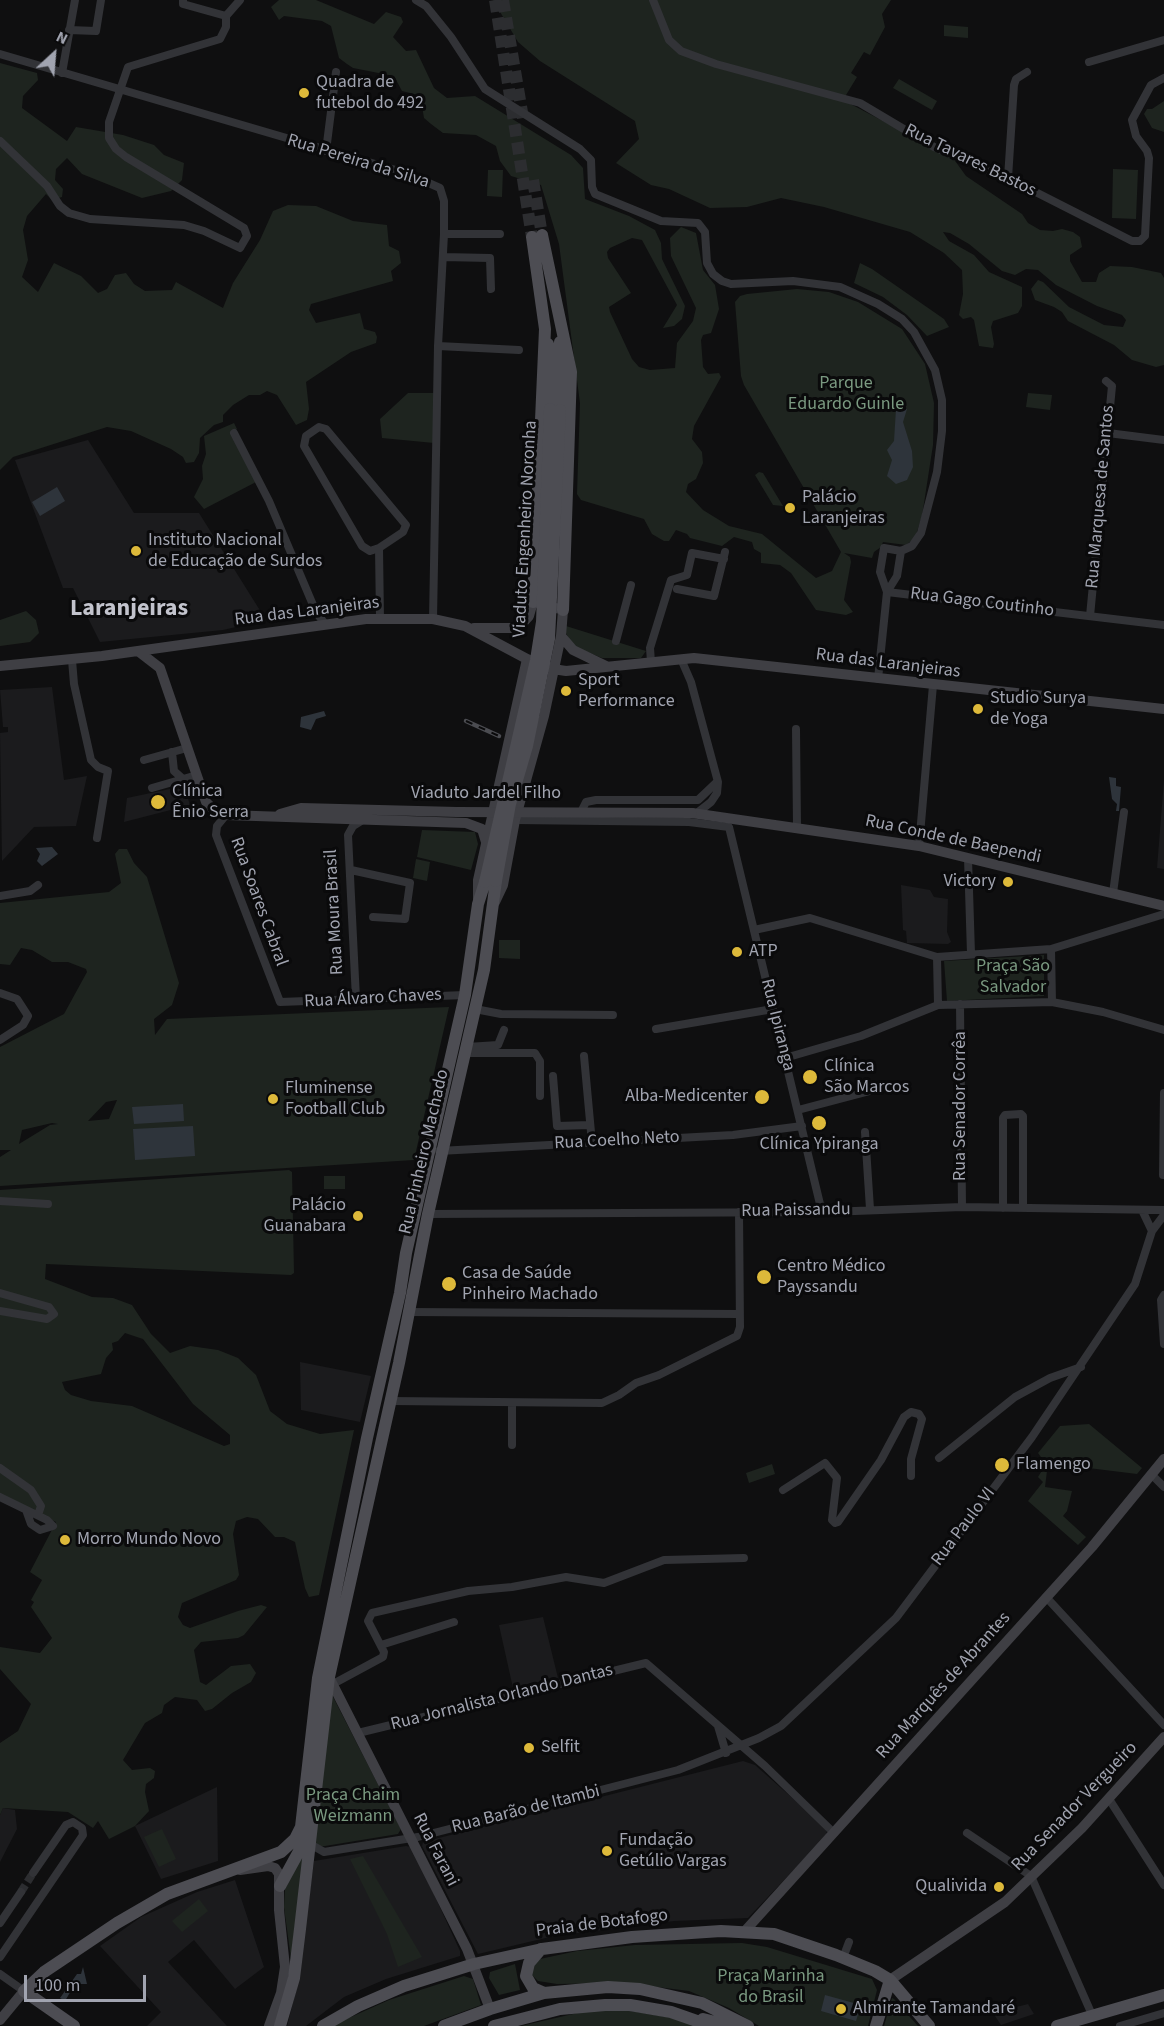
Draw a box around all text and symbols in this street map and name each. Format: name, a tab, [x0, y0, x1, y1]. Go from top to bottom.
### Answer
north arrow	[24, 24, 84, 84]
text: N	[52, 26, 71, 50]
place label: Quadra de futebol do 492	[316, 72, 424, 115]
marker: Quadra de futebol do 492	[297, 86, 311, 100]
street label: Rua Tavares Bastos	[901, 120, 1039, 202]
street label: Rua Pereira da Silva	[284, 130, 432, 194]
park label: Parque Eduardo Guinle	[788, 373, 904, 416]
street label: Rua Marquesa de Santos	[1082, 404, 1120, 590]
street label: Viaduto Engenheiro Noronha	[510, 420, 542, 638]
place label: Palácio Laranjeiras	[802, 487, 885, 530]
marker: Palácio Laranjeiras	[783, 501, 797, 515]
place label: Instituto Nacional de Educação de Surdos	[148, 530, 322, 572]
marker: Instituto Nacional de Educação de Surdos	[129, 544, 143, 558]
street label: Rua Gago Coutinho	[909, 583, 1055, 623]
street label: Rua das Laranjeiras	[233, 592, 381, 632]
district label: Laranjeiras	[70, 596, 188, 624]
street label: Rua das Laranjeiras	[814, 644, 962, 684]
place label: Sport Performance	[578, 670, 675, 712]
marker: Sport Performance	[559, 684, 573, 698]
place label: Studio Surya de Yoga	[990, 688, 1086, 730]
marker: Studio Surya de Yoga	[971, 702, 985, 716]
place label: Clínica Ênio Serra	[172, 781, 249, 824]
street label: Viaduto Jardel Filho	[411, 783, 561, 805]
marker: Clínica Ênio Serra	[149, 793, 167, 811]
street label: Rua Conde de Baependi	[863, 811, 1043, 869]
street label: Rua Soares Cabral	[225, 834, 291, 970]
street label: Rua Moura Brasil	[321, 849, 349, 975]
place label: Victory	[944, 871, 996, 893]
marker: Victory	[1001, 875, 1015, 889]
place label: ATP	[749, 941, 778, 963]
marker: ATP	[730, 945, 744, 959]
park label: Praça São Salvador	[976, 956, 1050, 998]
street label: Rua Ipiranga	[755, 977, 799, 1073]
street label: Rua Álvaro Chaves	[304, 985, 442, 1013]
street label: Rua Senador Corrêa	[950, 1031, 972, 1181]
place label: Clínica São Marcos	[824, 1056, 909, 1098]
street label: Rua Pinheiro Machado	[396, 1067, 454, 1237]
marker: Clínica São Marcos	[801, 1068, 819, 1086]
place label: Fluminense Football Club	[285, 1078, 385, 1120]
place label: Alba-Medicenter	[625, 1086, 748, 1108]
marker: Alba-Medicenter	[753, 1088, 771, 1106]
marker: Fluminense Football Club	[266, 1092, 280, 1106]
marker: Clínica Ypiranga	[810, 1114, 828, 1132]
street label: Rua Coelho Neto	[554, 1127, 680, 1155]
place label: Clínica Ypiranga	[759, 1134, 879, 1156]
place label: Palácio Guanabara	[263, 1195, 346, 1238]
street label: Rua Paissandu	[741, 1199, 851, 1223]
marker: Palácio Guanabara	[351, 1209, 365, 1223]
place label: Centro Médico Payssandu	[777, 1256, 886, 1298]
place label: Casa de Saúde Pinheiro Machado	[462, 1263, 598, 1306]
marker: Centro Médico Payssandu	[755, 1268, 773, 1286]
marker: Casa de Saúde Pinheiro Machado	[440, 1275, 458, 1293]
place label: Flamengo	[1016, 1454, 1091, 1476]
marker: Flamengo	[993, 1456, 1011, 1474]
street label: Rua Paulo VI	[927, 1483, 1001, 1571]
place label: Morro Mundo Novo	[77, 1529, 221, 1551]
marker: Morro Mundo Novo	[58, 1533, 72, 1547]
street label: Rua Marquês de Abrantes	[872, 1608, 1016, 1764]
street label: Rua Jornalista Orlando Dantas	[389, 1660, 615, 1736]
place label: Selfit	[541, 1737, 580, 1759]
street label: Rua Senador Vergueiro	[1008, 1738, 1142, 1876]
marker: Selfit	[522, 1741, 536, 1755]
street label: Rua Barão de Itambi	[450, 1781, 602, 1839]
park label: Praça Chaim Weizmann	[306, 1785, 400, 1828]
street label: Rua Farani	[407, 1810, 463, 1890]
place label: Fundação Getúlio Vargas	[619, 1830, 727, 1872]
marker: Fundação Getúlio Vargas	[600, 1844, 614, 1858]
place label: Qualivida	[915, 1876, 987, 1898]
marker: Qualivida	[992, 1880, 1006, 1894]
street label: Praia de Botafogo	[535, 1905, 669, 1943]
scale bar	[27, 1963, 148, 2001]
park label: Praça Marinha do Brasil	[717, 1966, 825, 2008]
text: 100 m	[35, 1973, 80, 1998]
place label: Almirante Tamandaré	[853, 1998, 1015, 2020]
marker: Almirante Tamandaré	[834, 2002, 848, 2016]

